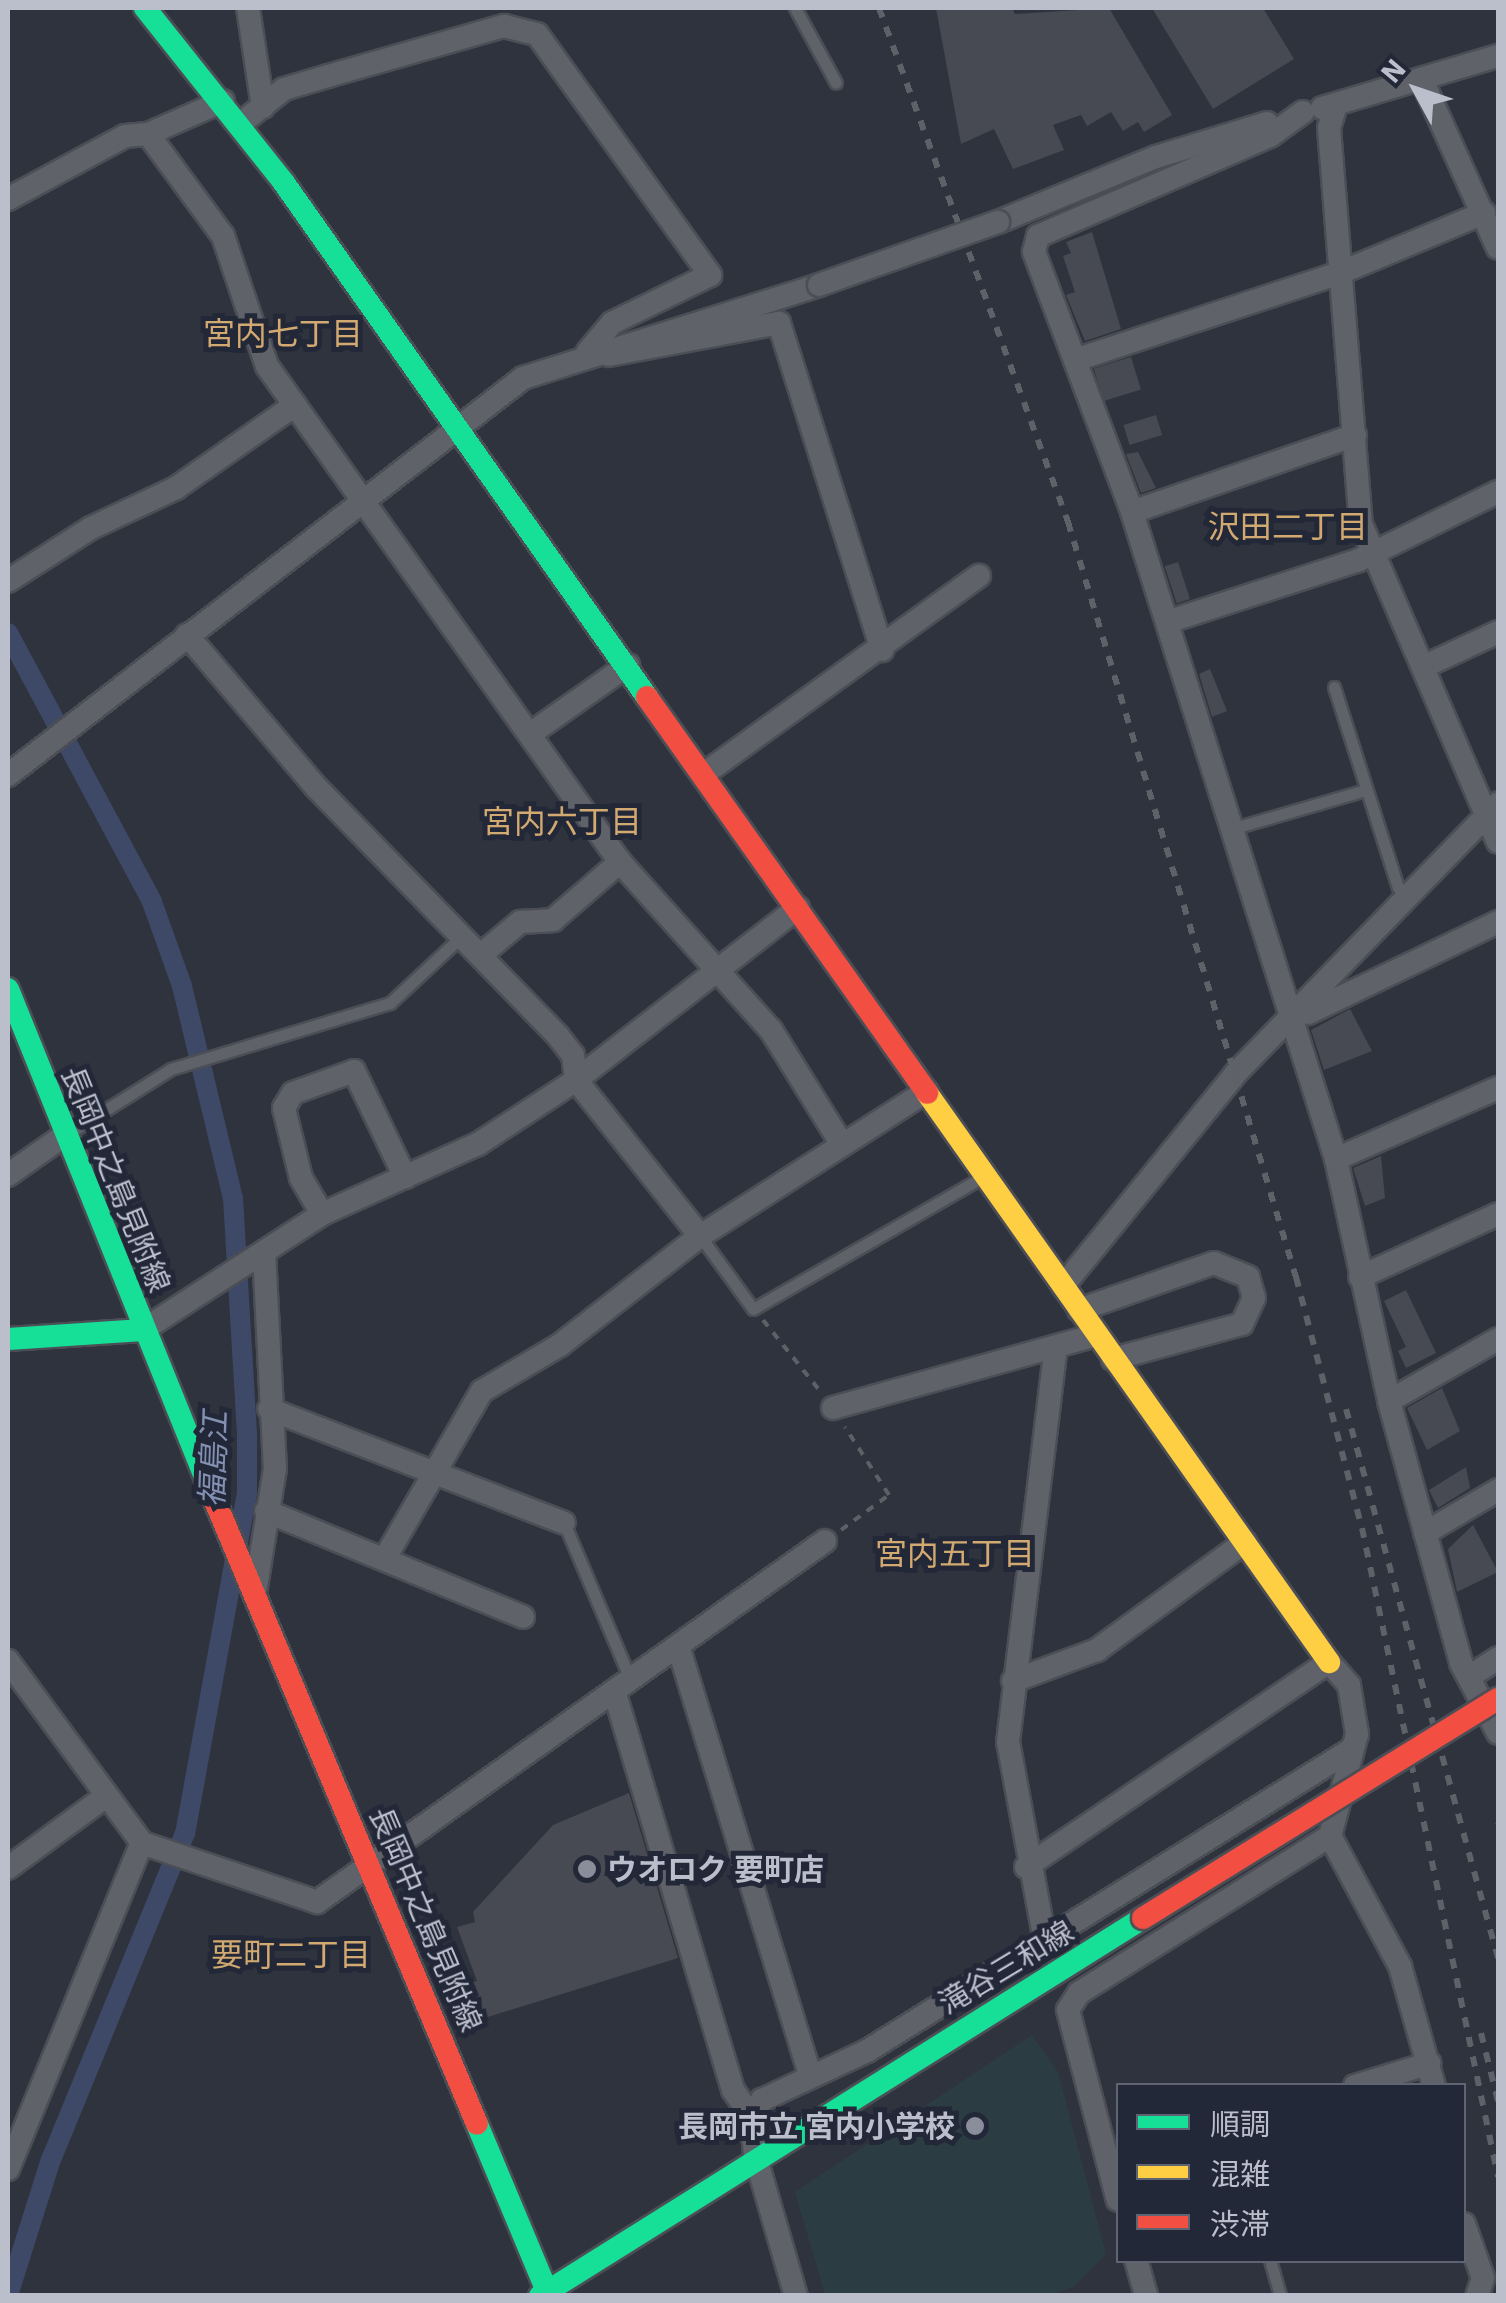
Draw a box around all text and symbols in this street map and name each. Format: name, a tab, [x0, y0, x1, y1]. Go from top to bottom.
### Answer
north arrow	[1366, 40, 1466, 140]
text: N	[1372, 51, 1413, 90]
district label: 宮内七丁目	[203, 314, 363, 352]
district label: 沢田二丁目	[1208, 507, 1368, 545]
district label: 宮内六丁目	[482, 802, 642, 840]
street label: 長岡中之島見附線	[54, 1061, 178, 1297]
water label: 福島江	[192, 1410, 234, 1508]
district label: 宮内五丁目	[875, 1534, 1035, 1572]
street label: 長岡中之島見附線	[363, 1802, 489, 2036]
place label: ウオロク 要町店	[607, 1851, 824, 1887]
marker: ウオロク 要町店	[576, 1858, 598, 1880]
street label: 滝谷三和線	[932, 1913, 1080, 2021]
district label: 要町二丁目	[211, 1935, 371, 1973]
legend	[1116, 2083, 1466, 2263]
text: 順調	[1210, 2104, 1270, 2143]
place label: 長岡市立 宮内小学校	[678, 2108, 955, 2144]
marker: 長岡市立 宮内小学校	[964, 2115, 986, 2137]
text: 混雑	[1210, 2154, 1270, 2193]
text: 渋滞	[1210, 2204, 1270, 2243]

